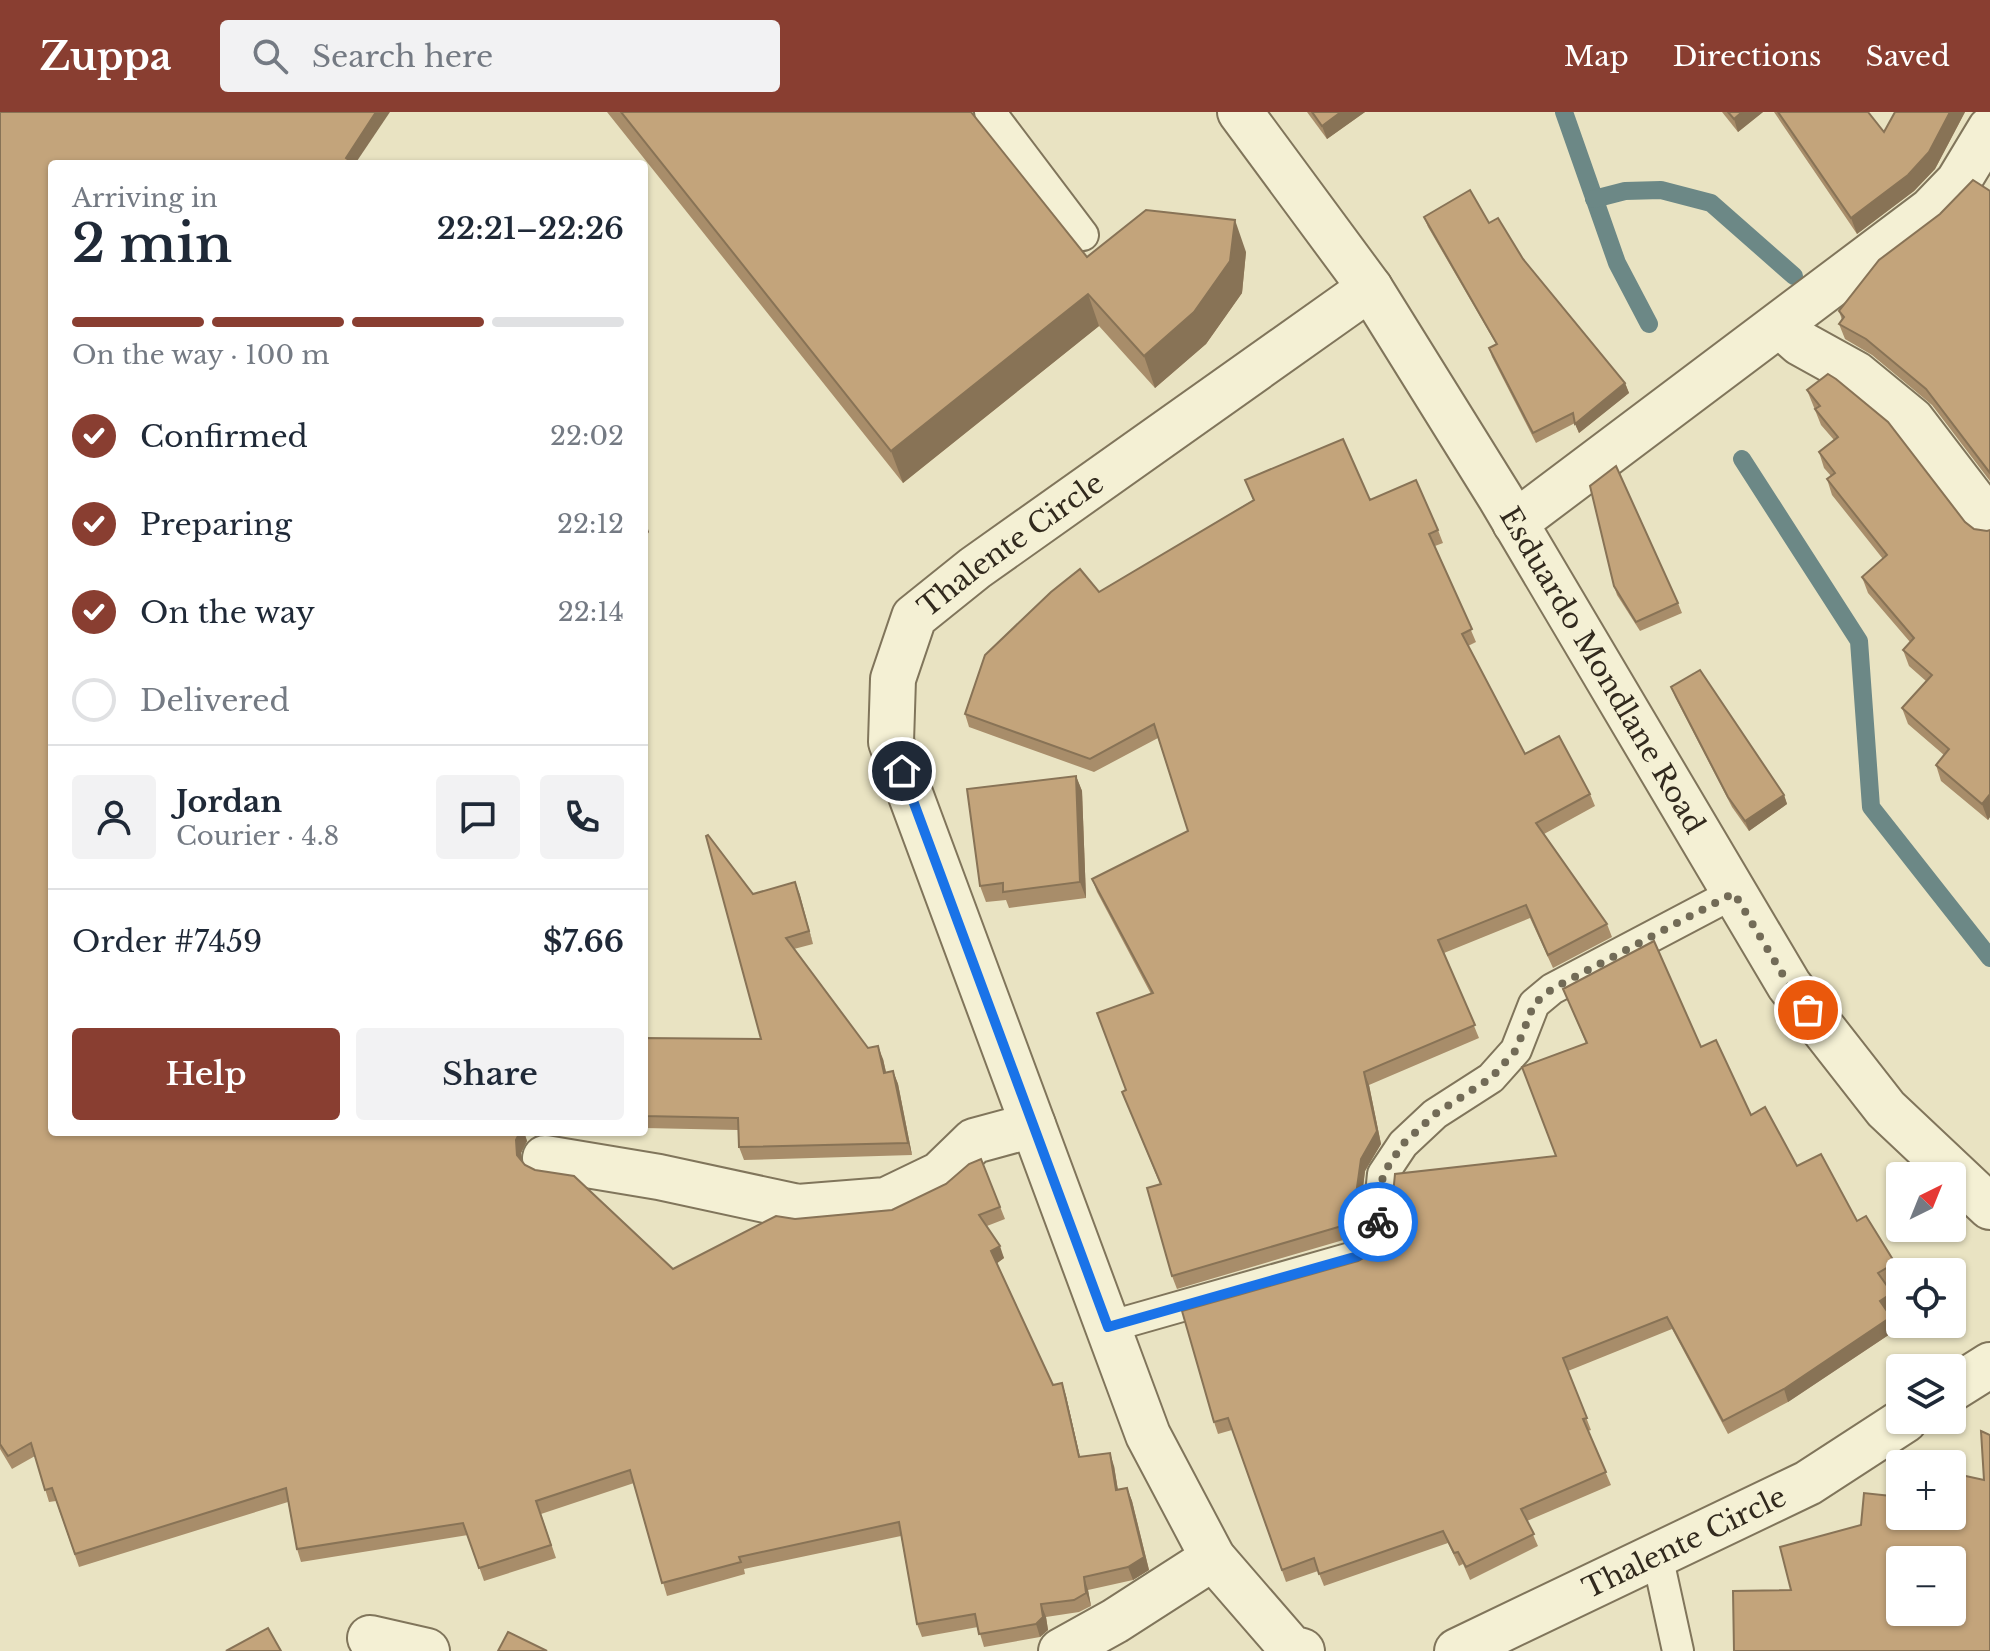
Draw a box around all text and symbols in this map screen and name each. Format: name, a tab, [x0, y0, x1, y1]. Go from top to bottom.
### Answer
search box	[220, 20, 780, 92]
text: Zuppa	[40, 33, 172, 80]
icon: search	[248, 34, 292, 78]
text: Search here	[312, 38, 493, 75]
text: Map	[1564, 39, 1629, 74]
text: Directions	[1673, 39, 1822, 74]
text: Saved	[1866, 39, 1950, 74]
text: Arriving in	[72, 182, 218, 214]
text: 22:21–22:26	[437, 210, 624, 247]
text: 2 min	[72, 212, 232, 276]
text: On the way · 100 m	[72, 339, 329, 371]
icon: check	[72, 414, 116, 458]
text: Confirmed	[140, 418, 308, 455]
text: 22:02	[550, 420, 624, 452]
street label: Thalente Circle	[911, 465, 1110, 624]
street label: Esduardo Mondlane Road	[1492, 500, 1713, 840]
icon: check	[72, 502, 116, 546]
text: Preparing	[140, 506, 292, 543]
text: 22:12	[557, 508, 624, 540]
icon: check	[72, 590, 116, 634]
text: On the way	[140, 594, 315, 631]
text: 22:14	[558, 596, 624, 628]
text: Delivered	[140, 682, 290, 719]
pin	[868, 737, 936, 805]
icon: home	[880, 749, 924, 793]
button: person	[72, 775, 156, 859]
button: chat	[436, 775, 520, 859]
button: phone	[540, 775, 624, 859]
text: Jordan	[176, 783, 282, 820]
text: Courier · 4.8	[176, 820, 339, 852]
text: Order #7459	[72, 923, 262, 960]
text: $7.66	[543, 923, 624, 960]
pin	[1774, 976, 1842, 1044]
icon: bag	[1786, 988, 1830, 1032]
button: Help	[72, 1028, 340, 1120]
button: Share	[356, 1028, 624, 1120]
north arrow	[1886, 1162, 1966, 1242]
map controls	[1886, 1162, 1966, 1626]
courier	[1338, 1182, 1418, 1262]
icon: bike	[1356, 1200, 1400, 1244]
button: locate	[1886, 1258, 1966, 1338]
button: layers	[1886, 1354, 1966, 1434]
button: +	[1886, 1450, 1966, 1530]
street label: Thalente Circle	[1577, 1479, 1792, 1606]
button: −	[1886, 1546, 1966, 1626]

